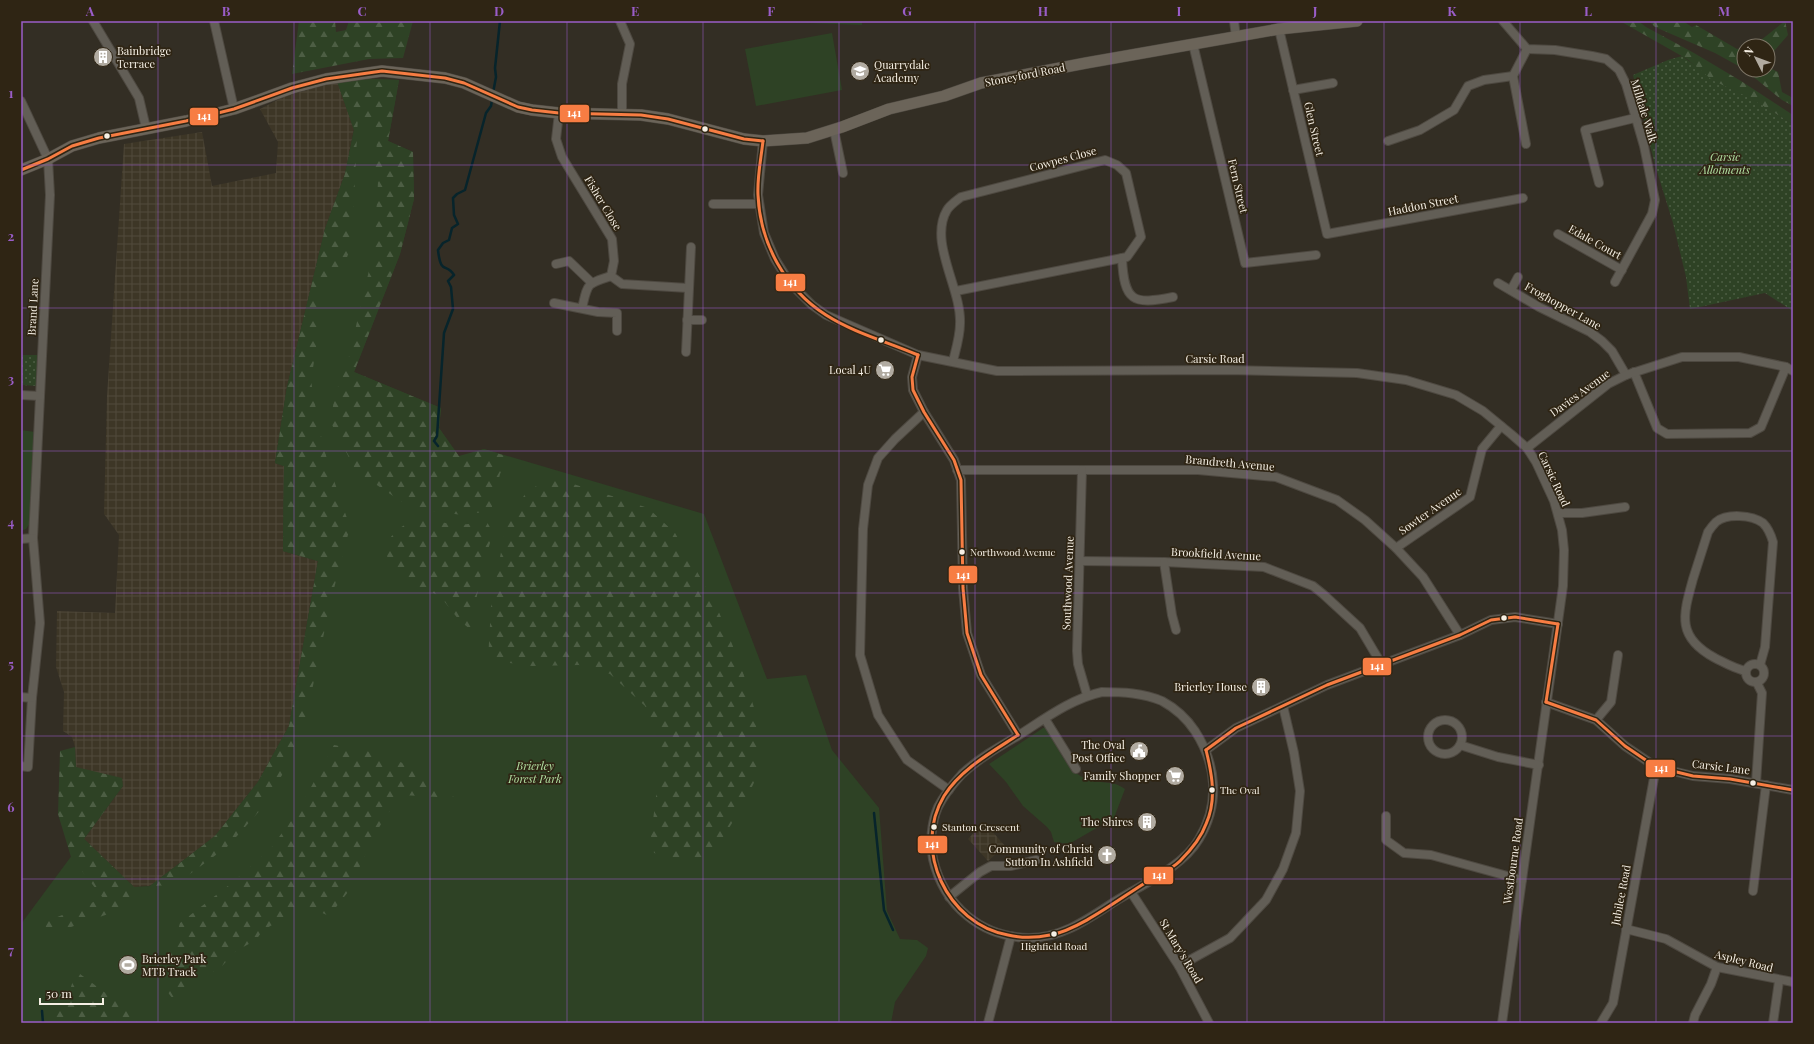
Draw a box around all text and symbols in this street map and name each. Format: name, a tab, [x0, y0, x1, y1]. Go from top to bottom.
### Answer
text: A	[85, 2, 95, 19]
text: B	[222, 2, 231, 19]
text: C	[357, 2, 367, 19]
text: D	[494, 2, 504, 19]
text: E	[631, 2, 639, 19]
text: F	[767, 2, 775, 19]
text: G	[902, 2, 912, 19]
text: H	[1038, 2, 1048, 19]
text: I	[1177, 2, 1182, 19]
text: J	[1312, 2, 1318, 19]
text: K	[1447, 2, 1457, 19]
text: L	[1584, 2, 1592, 19]
text: M	[1718, 2, 1730, 19]
north arrow	[1736, 38, 1776, 78]
place label: Bainbridge Terrace	[117, 43, 172, 71]
text: N	[1740, 43, 1756, 59]
building icon: Bainbridge Terrace	[92, 46, 114, 68]
place label: Quarrydale Academy	[873, 57, 930, 85]
street label: Stoneyford Road	[983, 59, 1067, 90]
school or university icon: Quarrydale Academy	[849, 60, 871, 82]
street label: Milldale Walk	[1628, 77, 1661, 145]
text: 1	[9, 84, 14, 101]
street label: Glen Street	[1301, 100, 1328, 158]
line badge: 141	[559, 104, 590, 123]
text: 141	[567, 105, 581, 120]
line badge: 141	[189, 107, 219, 126]
text: 141	[197, 108, 211, 123]
unlabelled marker	[700, 124, 710, 134]
unlabelled marker	[102, 131, 112, 141]
street label: Cowpes Close	[1028, 142, 1098, 175]
park label: Carsic Allotments	[1699, 149, 1751, 177]
street label: Fern Street	[1225, 157, 1252, 215]
street label: Fisher Close	[581, 173, 626, 233]
street label: Haddon Street	[1386, 190, 1459, 219]
street label: Edale Court	[1566, 221, 1625, 262]
text: 2	[8, 227, 15, 244]
line badge: 141	[775, 273, 806, 292]
text: 141	[783, 274, 797, 289]
street label: Brand Lane	[24, 278, 42, 336]
street label: Froghopper Lane	[1522, 278, 1604, 333]
unlabelled marker	[876, 335, 886, 345]
street label: Carsic Road	[1185, 351, 1245, 366]
supermarket icon: Local 4U	[874, 359, 896, 381]
place label: Local 4U	[829, 362, 871, 377]
street label: Davies Avenue	[1547, 365, 1613, 420]
text: 3	[8, 370, 14, 387]
street label: Carsic Road	[1535, 449, 1574, 509]
street label: Brandreth Avenue	[1185, 451, 1276, 474]
street label: Sowter Avenue	[1395, 483, 1464, 538]
text: 4	[8, 513, 15, 530]
street label: Southwood Avenue	[1058, 535, 1077, 630]
street label: Brookfield Avenue	[1171, 544, 1262, 563]
place label: Northwood Avenue	[970, 545, 1056, 559]
marker: Northwood Avenue	[957, 547, 967, 557]
line badge: 141	[948, 565, 978, 584]
text: 141	[956, 567, 970, 582]
unlabelled marker	[1499, 613, 1509, 623]
text: 5	[8, 655, 14, 672]
line badge: 141	[1362, 657, 1392, 676]
text: 141	[1370, 658, 1384, 673]
building icon: Brierley House	[1250, 676, 1272, 698]
place label: Brierley House	[1174, 679, 1247, 694]
place label: The Oval Post Office	[1072, 737, 1125, 765]
public building icon: The Oval Post Office	[1128, 740, 1150, 762]
street label: Carsic Lane	[1691, 756, 1751, 778]
park label: Brierley Forest Park	[507, 758, 562, 786]
line badge: 141	[1645, 759, 1676, 778]
text: 141	[1654, 760, 1668, 775]
supermarket icon: Family Shopper	[1164, 765, 1186, 787]
place label: Family Shopper	[1084, 768, 1161, 783]
unlabelled marker	[1748, 778, 1758, 788]
place label: The Oval	[1220, 783, 1260, 797]
marker: The Oval	[1207, 785, 1217, 795]
text: 6	[7, 798, 15, 815]
building icon: The Shires	[1136, 811, 1158, 833]
place label: The Shires	[1081, 814, 1133, 829]
street label: Westbourne Road	[1499, 816, 1526, 906]
place label: Stanton Crescent	[942, 820, 1020, 834]
marker: Stanton Crescent	[929, 822, 939, 832]
line badge: 141	[917, 835, 948, 854]
text: 141	[925, 836, 939, 851]
place label: Community of Christ Sutton In Ashfield	[988, 841, 1094, 869]
church icon: Community of Christ Sutton In Ashfield	[1096, 844, 1118, 866]
street label: Jubilee Road	[1607, 863, 1634, 927]
line badge: 141	[1143, 866, 1174, 885]
text: 141	[1152, 867, 1166, 882]
street label: St Mary's Road	[1156, 916, 1207, 986]
marker: Highfield Road	[1049, 929, 1059, 939]
place label: Highfield Road	[1021, 939, 1088, 953]
text: 7	[8, 941, 14, 958]
street label: Aspley Road	[1712, 946, 1776, 975]
place label: Brierley Park MTB Track	[142, 951, 206, 979]
sports icon: Brierley Park MTB Track	[117, 954, 139, 976]
scale bar	[40, 980, 103, 1006]
text: 50 m	[46, 985, 72, 1001]

